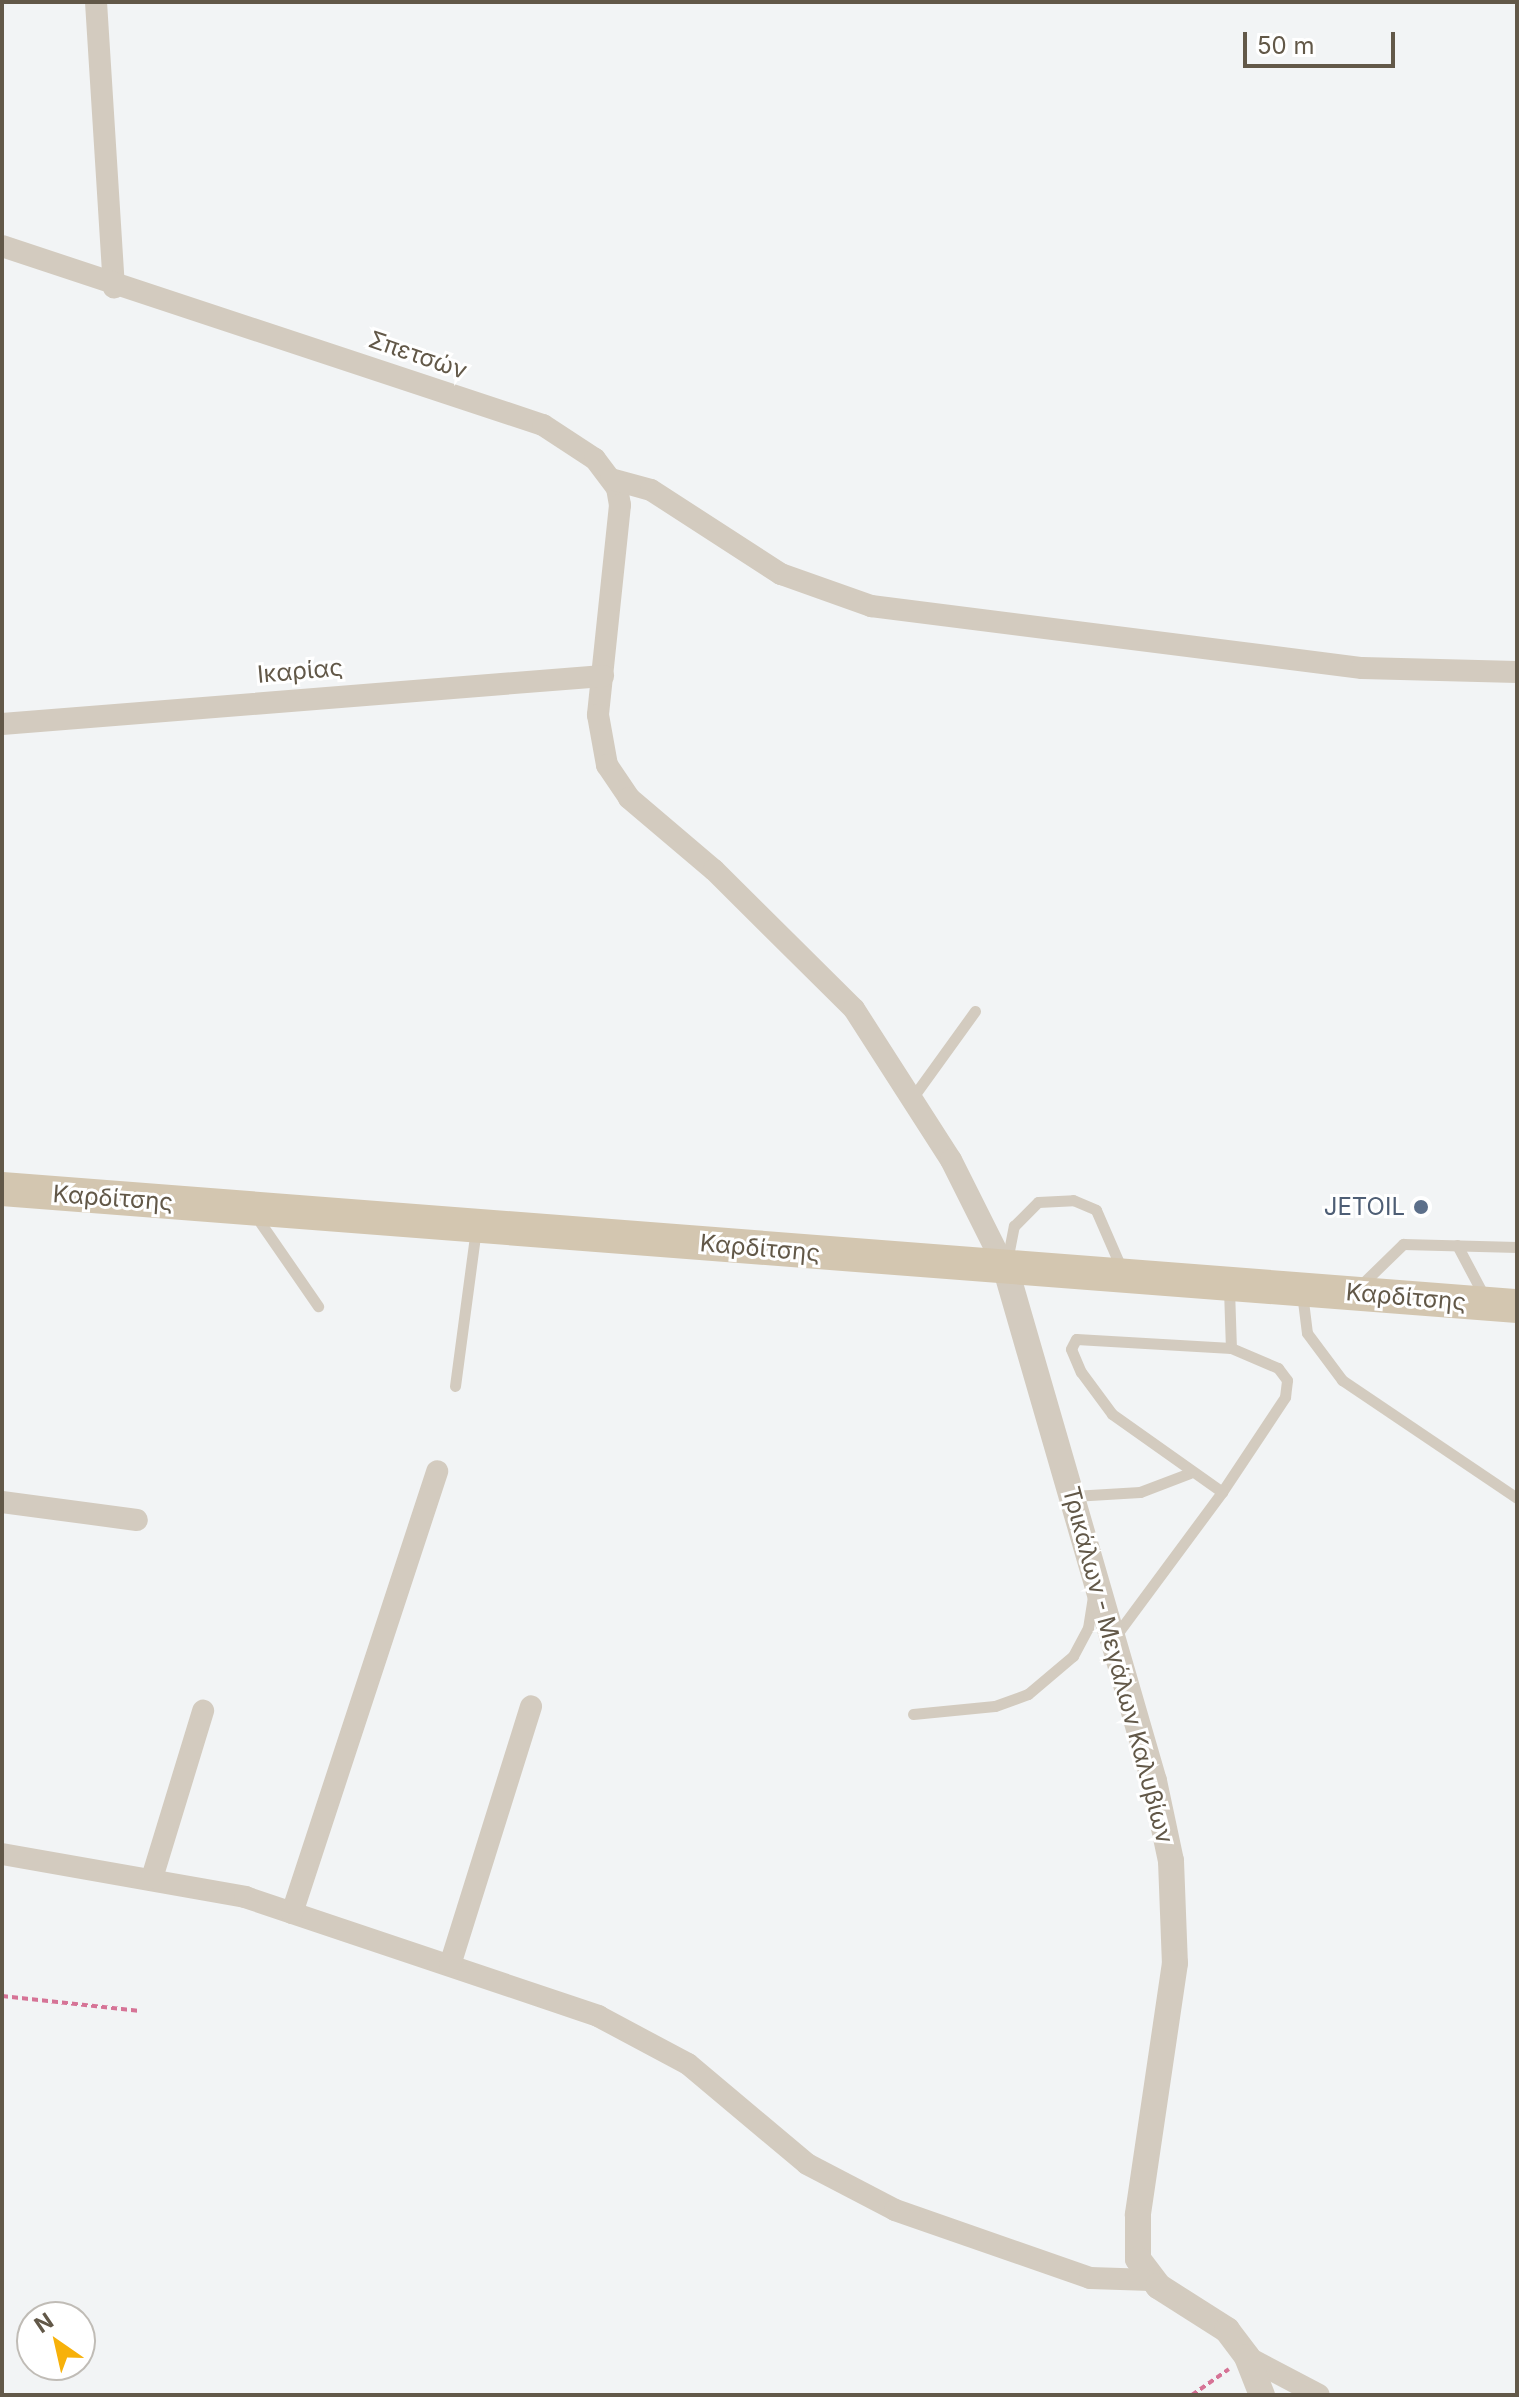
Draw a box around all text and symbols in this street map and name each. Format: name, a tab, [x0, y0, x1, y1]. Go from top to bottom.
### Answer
scale bar	[1247, 16, 1399, 66]
text: 50 m	[1257, 31, 1315, 60]
street label: Σπετσών	[365, 325, 471, 385]
street label: Ικαρίας	[256, 653, 344, 689]
street label: Καρδίτσης	[52, 1179, 174, 1217]
place label: JETOIL	[1324, 1193, 1405, 1221]
marker: JETOIL	[1412, 1198, 1430, 1216]
street label: Καρδίτσης	[699, 1228, 821, 1268]
street label: Καρδίτσης	[1345, 1277, 1467, 1317]
street label: Τρικάλων - Μεγάλων Καλυβίων	[1056, 1483, 1180, 1847]
north arrow	[16, 2301, 96, 2381]
text: N	[29, 2307, 58, 2338]

